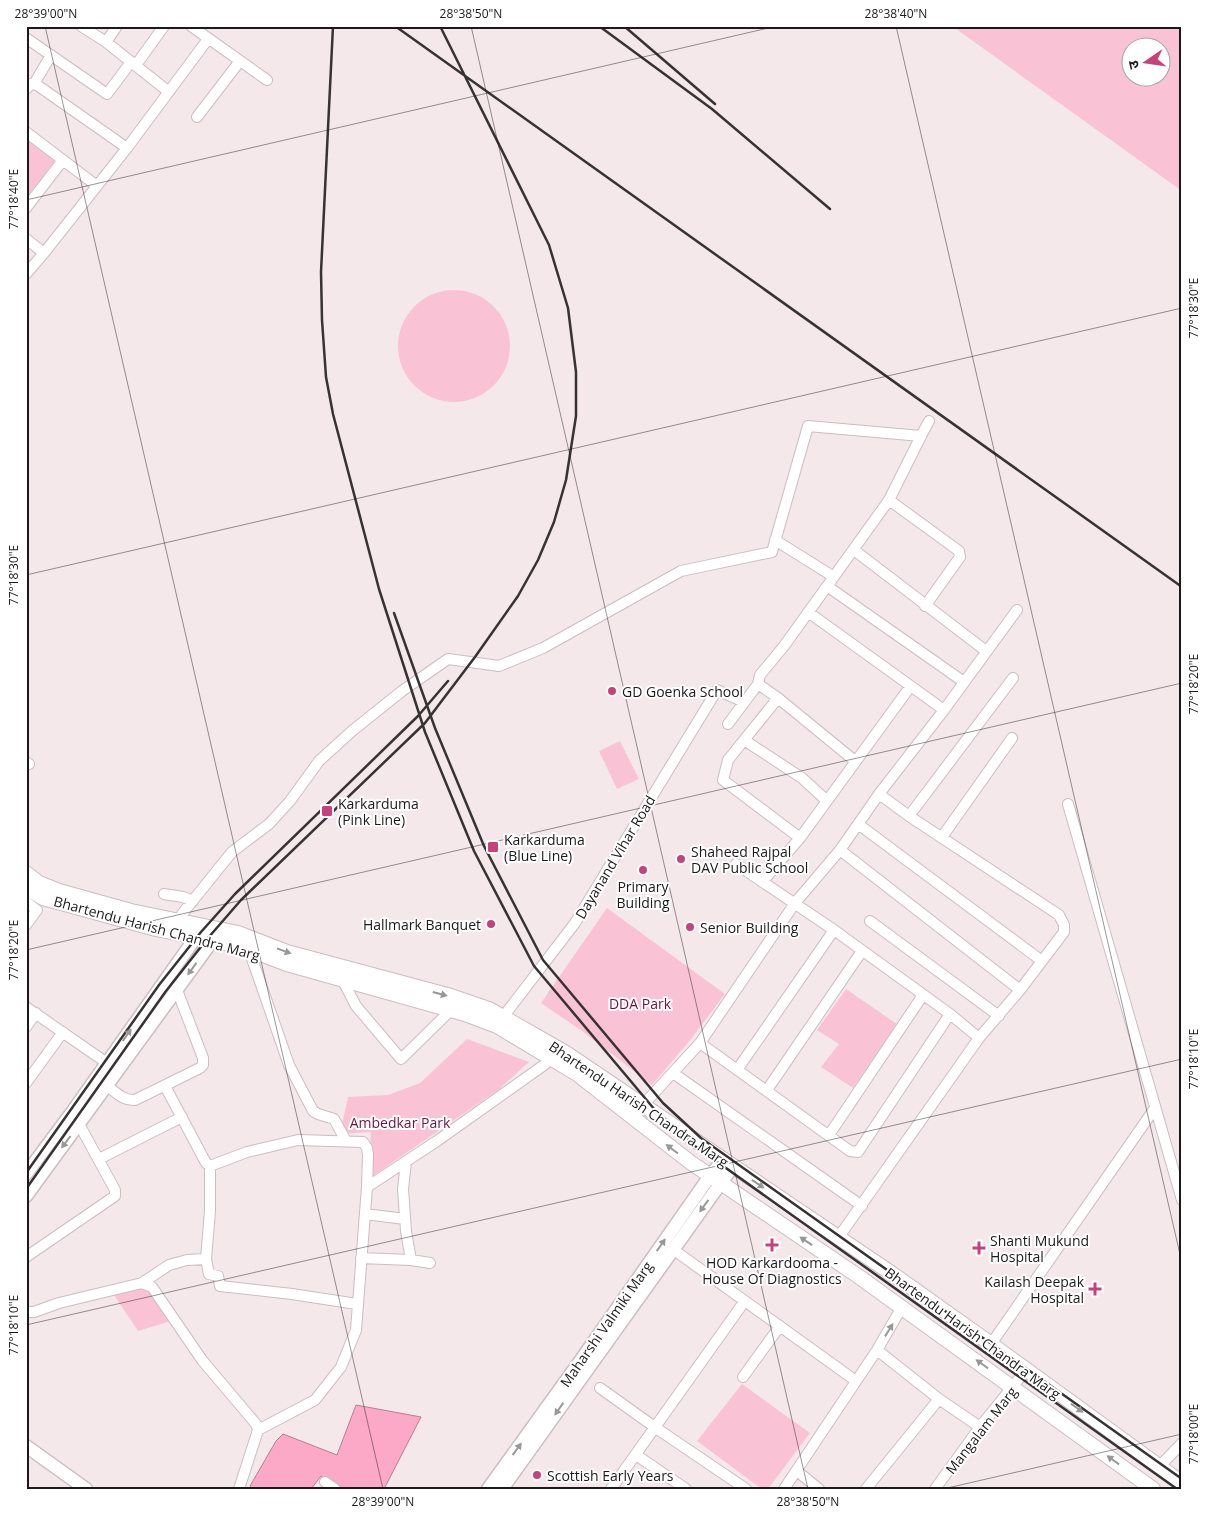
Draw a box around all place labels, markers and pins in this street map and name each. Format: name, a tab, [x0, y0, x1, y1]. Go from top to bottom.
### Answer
place label: GD Goenka School	[622, 682, 743, 701]
marker: GD Goenka School	[606, 685, 618, 697]
place label: Karkarduma (Pink Line)	[338, 794, 419, 829]
marker: Karkarduma (Pink Line)	[320, 804, 334, 818]
place label: Karkarduma (Blue Line)	[504, 830, 585, 865]
marker: Karkarduma (Blue Line)	[486, 840, 500, 854]
place label: Shaheed Rajpal DAV Public School	[691, 842, 808, 877]
marker: Shaheed Rajpal DAV Public School	[675, 853, 687, 865]
marker: Primary Building	[637, 864, 649, 876]
place label: Primary Building	[617, 877, 670, 912]
place label: Hallmark Banquet	[363, 915, 481, 934]
marker: Hallmark Banquet	[485, 918, 497, 930]
place label: Senior Building	[700, 918, 799, 937]
marker: Senior Building	[684, 921, 696, 933]
place label: Shanti Mukund Hospital	[990, 1231, 1089, 1266]
marker: HOD Karkardooma - House Of Diagnostics	[765, 1238, 779, 1252]
marker: Shanti Mukund Hospital	[972, 1241, 986, 1255]
place label: HOD Karkardooma - House Of Diagnostics	[702, 1253, 842, 1288]
place label: Kailash Deepak Hospital	[984, 1272, 1085, 1307]
marker: Kailash Deepak Hospital	[1088, 1282, 1102, 1296]
place label: Scottish Early Years	[547, 1466, 674, 1485]
marker: Scottish Early Years	[531, 1469, 543, 1481]

